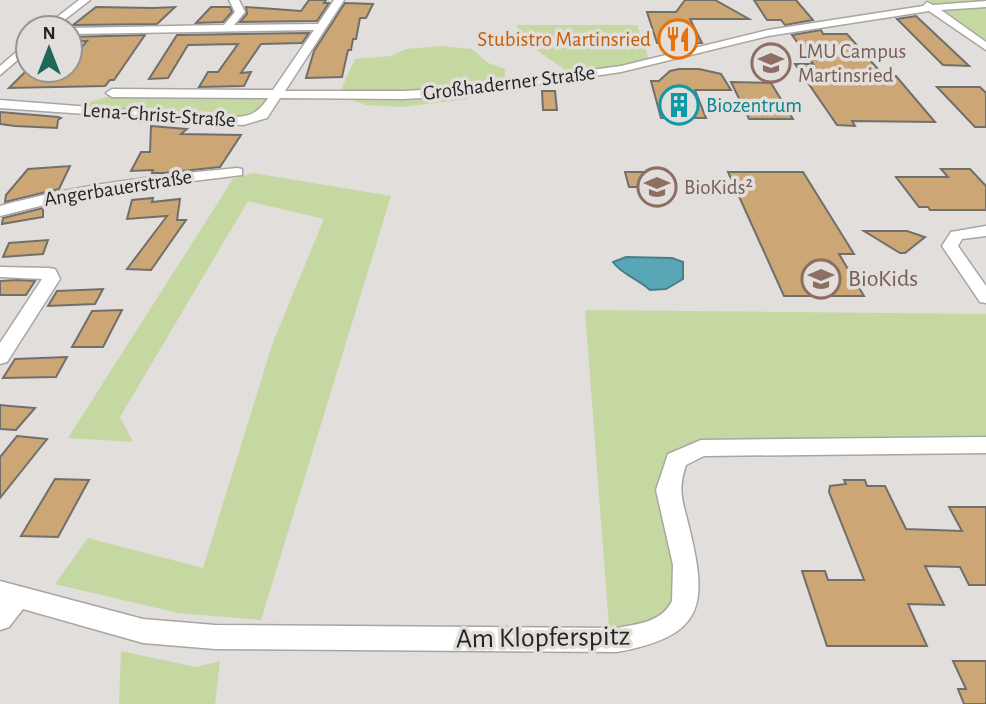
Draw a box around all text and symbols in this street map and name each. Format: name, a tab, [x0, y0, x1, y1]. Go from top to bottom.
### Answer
north arrow	[14, 14, 84, 84]
restaurant icon: Stubistro Martinsried	[657, 18, 699, 60]
text: N	[42, 24, 56, 43]
place label: Stubistro Martinsried	[477, 29, 651, 50]
place label: LMU Campus Martinsried	[798, 41, 906, 86]
school or university icon: LMU Campus Martinsried	[750, 42, 792, 84]
street label: Großhaderner Straße	[422, 62, 596, 104]
building icon: Biozentrum	[658, 84, 700, 126]
place label: Biozentrum	[706, 95, 802, 116]
street label: Lena-Christ-Straße	[82, 99, 236, 131]
street label: Angerbauerstraße	[43, 166, 193, 210]
school or university icon: BioKids²	[636, 166, 678, 208]
place label: BioKids²	[684, 177, 753, 198]
school or university icon: BioKids	[800, 258, 842, 300]
place label: BioKids	[848, 267, 918, 291]
street label: Am Klopferspitz	[456, 622, 630, 654]

